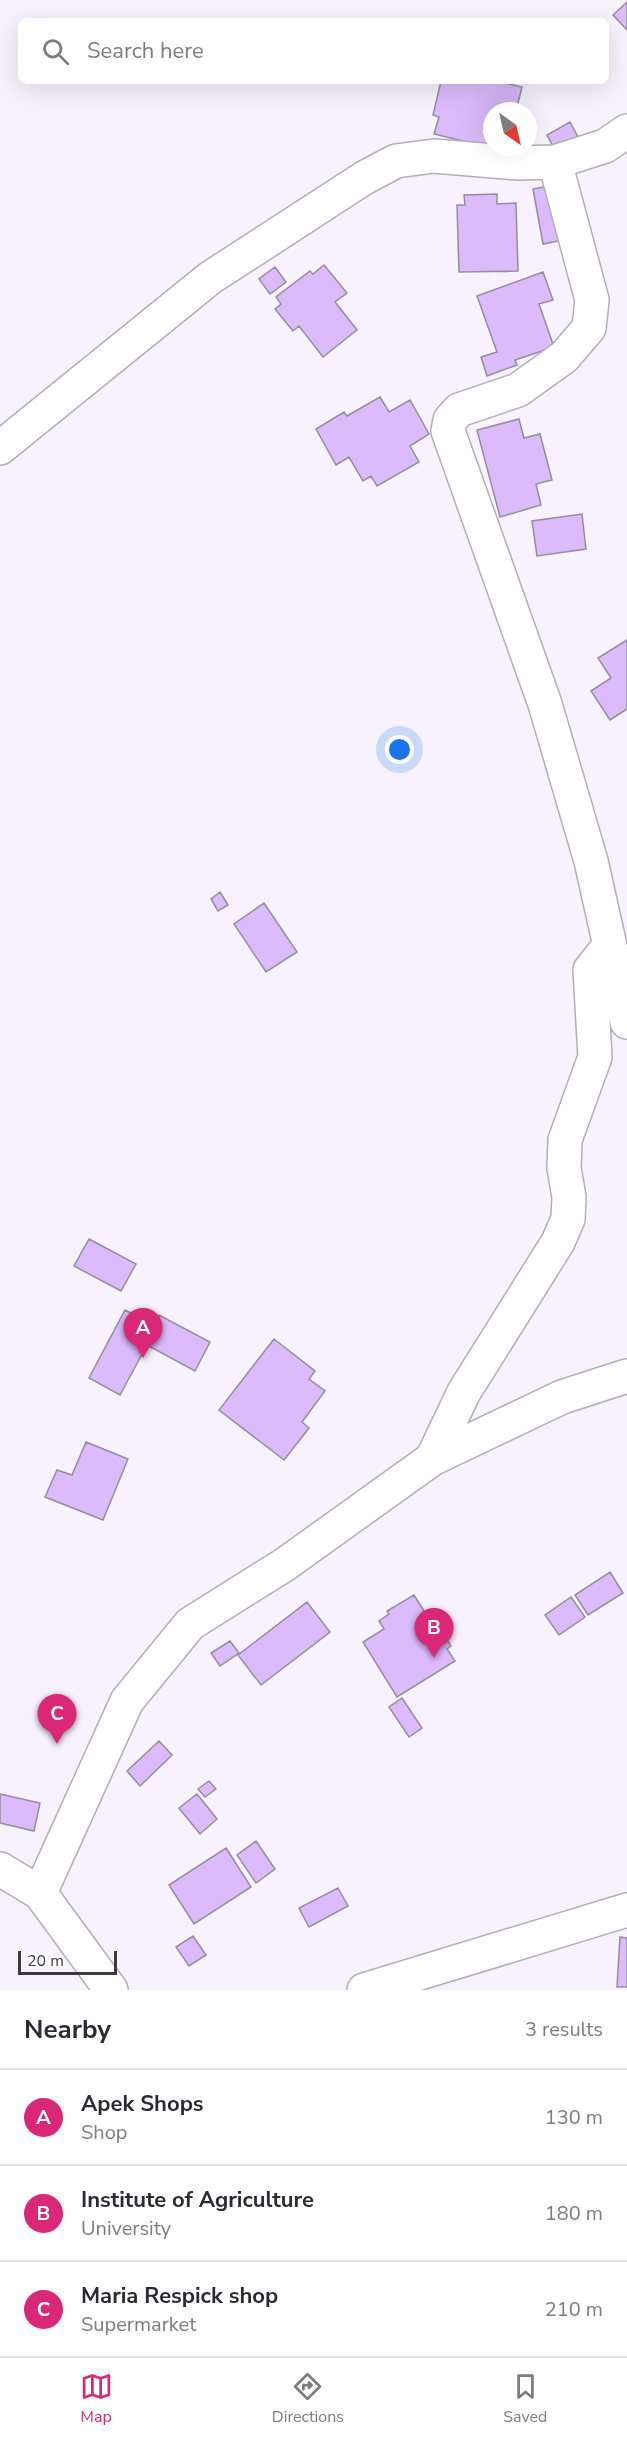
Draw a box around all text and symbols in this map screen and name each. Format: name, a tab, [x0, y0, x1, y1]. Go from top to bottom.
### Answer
search box	[18, 18, 609, 84]
icon: search	[39, 35, 72, 68]
text: Search here	[87, 36, 204, 66]
north arrow	[483, 102, 537, 156]
your location	[385, 735, 414, 764]
pin: A	[124, 1308, 162, 1358]
pin: B	[414, 1608, 454, 1658]
pin: C	[38, 1694, 76, 1744]
scale bar	[18, 1948, 117, 1976]
text: 20 m	[27, 1950, 64, 1972]
text: Nearby	[24, 2012, 111, 2047]
text: 3 results	[525, 2016, 603, 2043]
text: Apek Shops	[81, 2089, 204, 2119]
text: A	[36, 2104, 51, 2131]
text: 130 m	[545, 2104, 603, 2131]
text: Shop	[81, 2119, 127, 2146]
text: Institute of Agriculture	[81, 2185, 314, 2215]
text: B	[37, 2200, 50, 2227]
text: 180 m	[545, 2200, 603, 2227]
text: University	[81, 2215, 171, 2242]
text: Maria Respick shop	[81, 2281, 278, 2311]
text: C	[37, 2296, 50, 2323]
text: 210 m	[545, 2296, 603, 2323]
text: Supermarket	[81, 2311, 196, 2338]
tab: Map	[80, 2370, 113, 2428]
tab: Directions	[272, 2370, 344, 2428]
tab: Saved	[503, 2370, 547, 2428]

